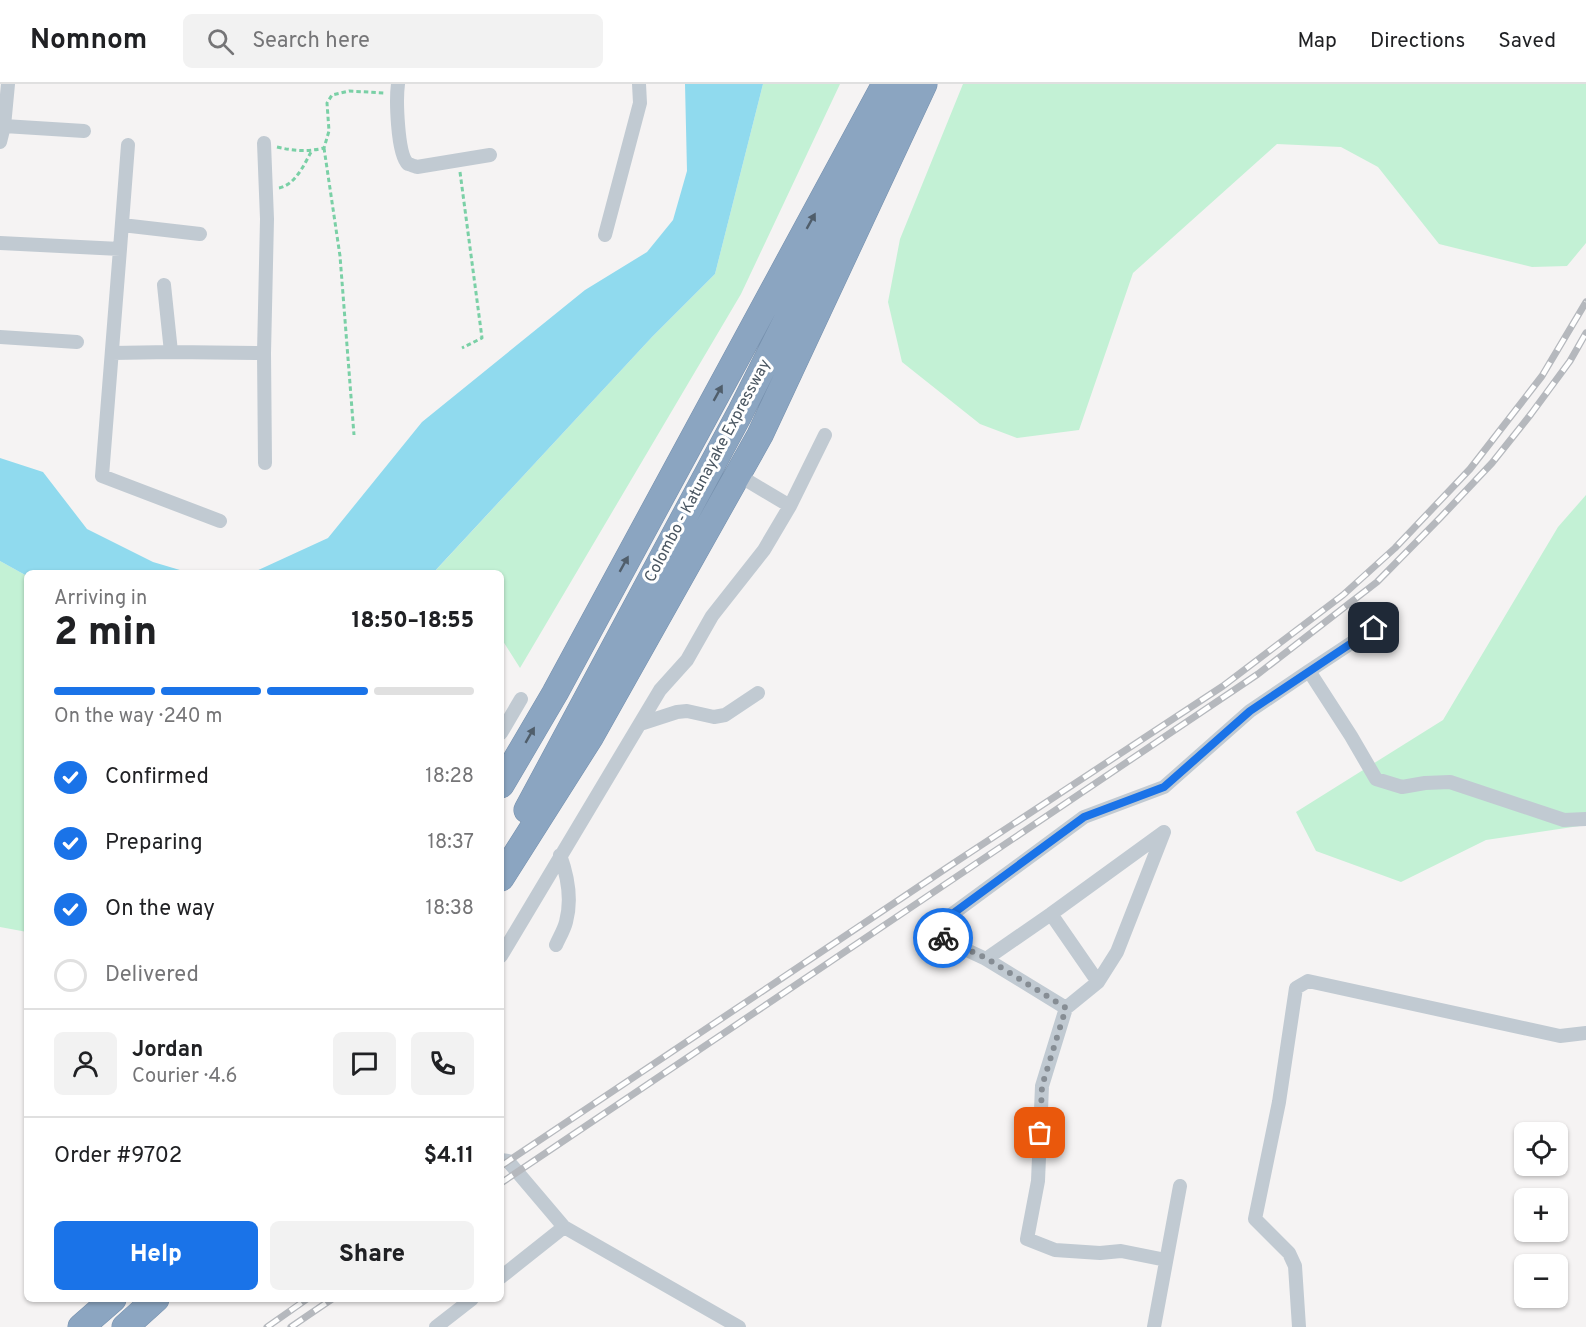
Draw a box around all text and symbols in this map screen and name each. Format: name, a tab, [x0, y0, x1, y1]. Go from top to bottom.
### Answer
search box	[183, 14, 603, 68]
text: Nomnom	[30, 23, 147, 59]
icon: search	[204, 25, 237, 58]
text: Search here	[252, 28, 370, 55]
text: Map	[1297, 28, 1337, 55]
text: Directions	[1370, 28, 1465, 55]
text: Saved	[1498, 28, 1556, 55]
one-way arrow	[806, 213, 816, 230]
street label: Colombo - Katunayake Expressway	[641, 356, 775, 586]
one-way arrow	[713, 384, 723, 401]
one-way arrow	[619, 556, 630, 572]
text: Arriving in	[54, 586, 147, 612]
pin	[1348, 602, 1399, 653]
text: 18:50–18:55	[352, 608, 474, 635]
text: 2 min	[54, 610, 157, 659]
icon: home	[1357, 611, 1390, 644]
text: On the way · 240 m	[54, 704, 222, 730]
one-way arrow	[525, 727, 536, 743]
icon: check	[54, 761, 87, 794]
text: Confirmed	[105, 764, 209, 791]
text: 18:28	[425, 764, 474, 790]
icon: check	[54, 827, 87, 860]
text: Preparing	[105, 830, 203, 857]
text: 18:37	[428, 830, 474, 856]
icon: check	[54, 893, 87, 926]
text: On the way	[105, 896, 215, 923]
text: 18:38	[426, 896, 474, 922]
courier	[913, 908, 973, 968]
icon: bike	[927, 922, 960, 955]
text: Delivered	[105, 962, 199, 989]
button: person	[54, 1032, 117, 1095]
button: chat	[333, 1032, 396, 1095]
button: phone	[411, 1032, 474, 1095]
text: Jordan	[132, 1037, 203, 1064]
text: Courier · 4.6	[132, 1064, 237, 1090]
pin	[1014, 1107, 1065, 1158]
icon: bag	[1023, 1116, 1056, 1149]
map controls	[1514, 1122, 1568, 1308]
button: locate	[1514, 1122, 1568, 1176]
text: Order #9702	[54, 1143, 182, 1170]
text: $4.11	[424, 1143, 474, 1170]
button: +	[1514, 1188, 1568, 1242]
button: Help	[54, 1221, 258, 1290]
button: Share	[270, 1221, 474, 1290]
button: −	[1514, 1254, 1568, 1308]

